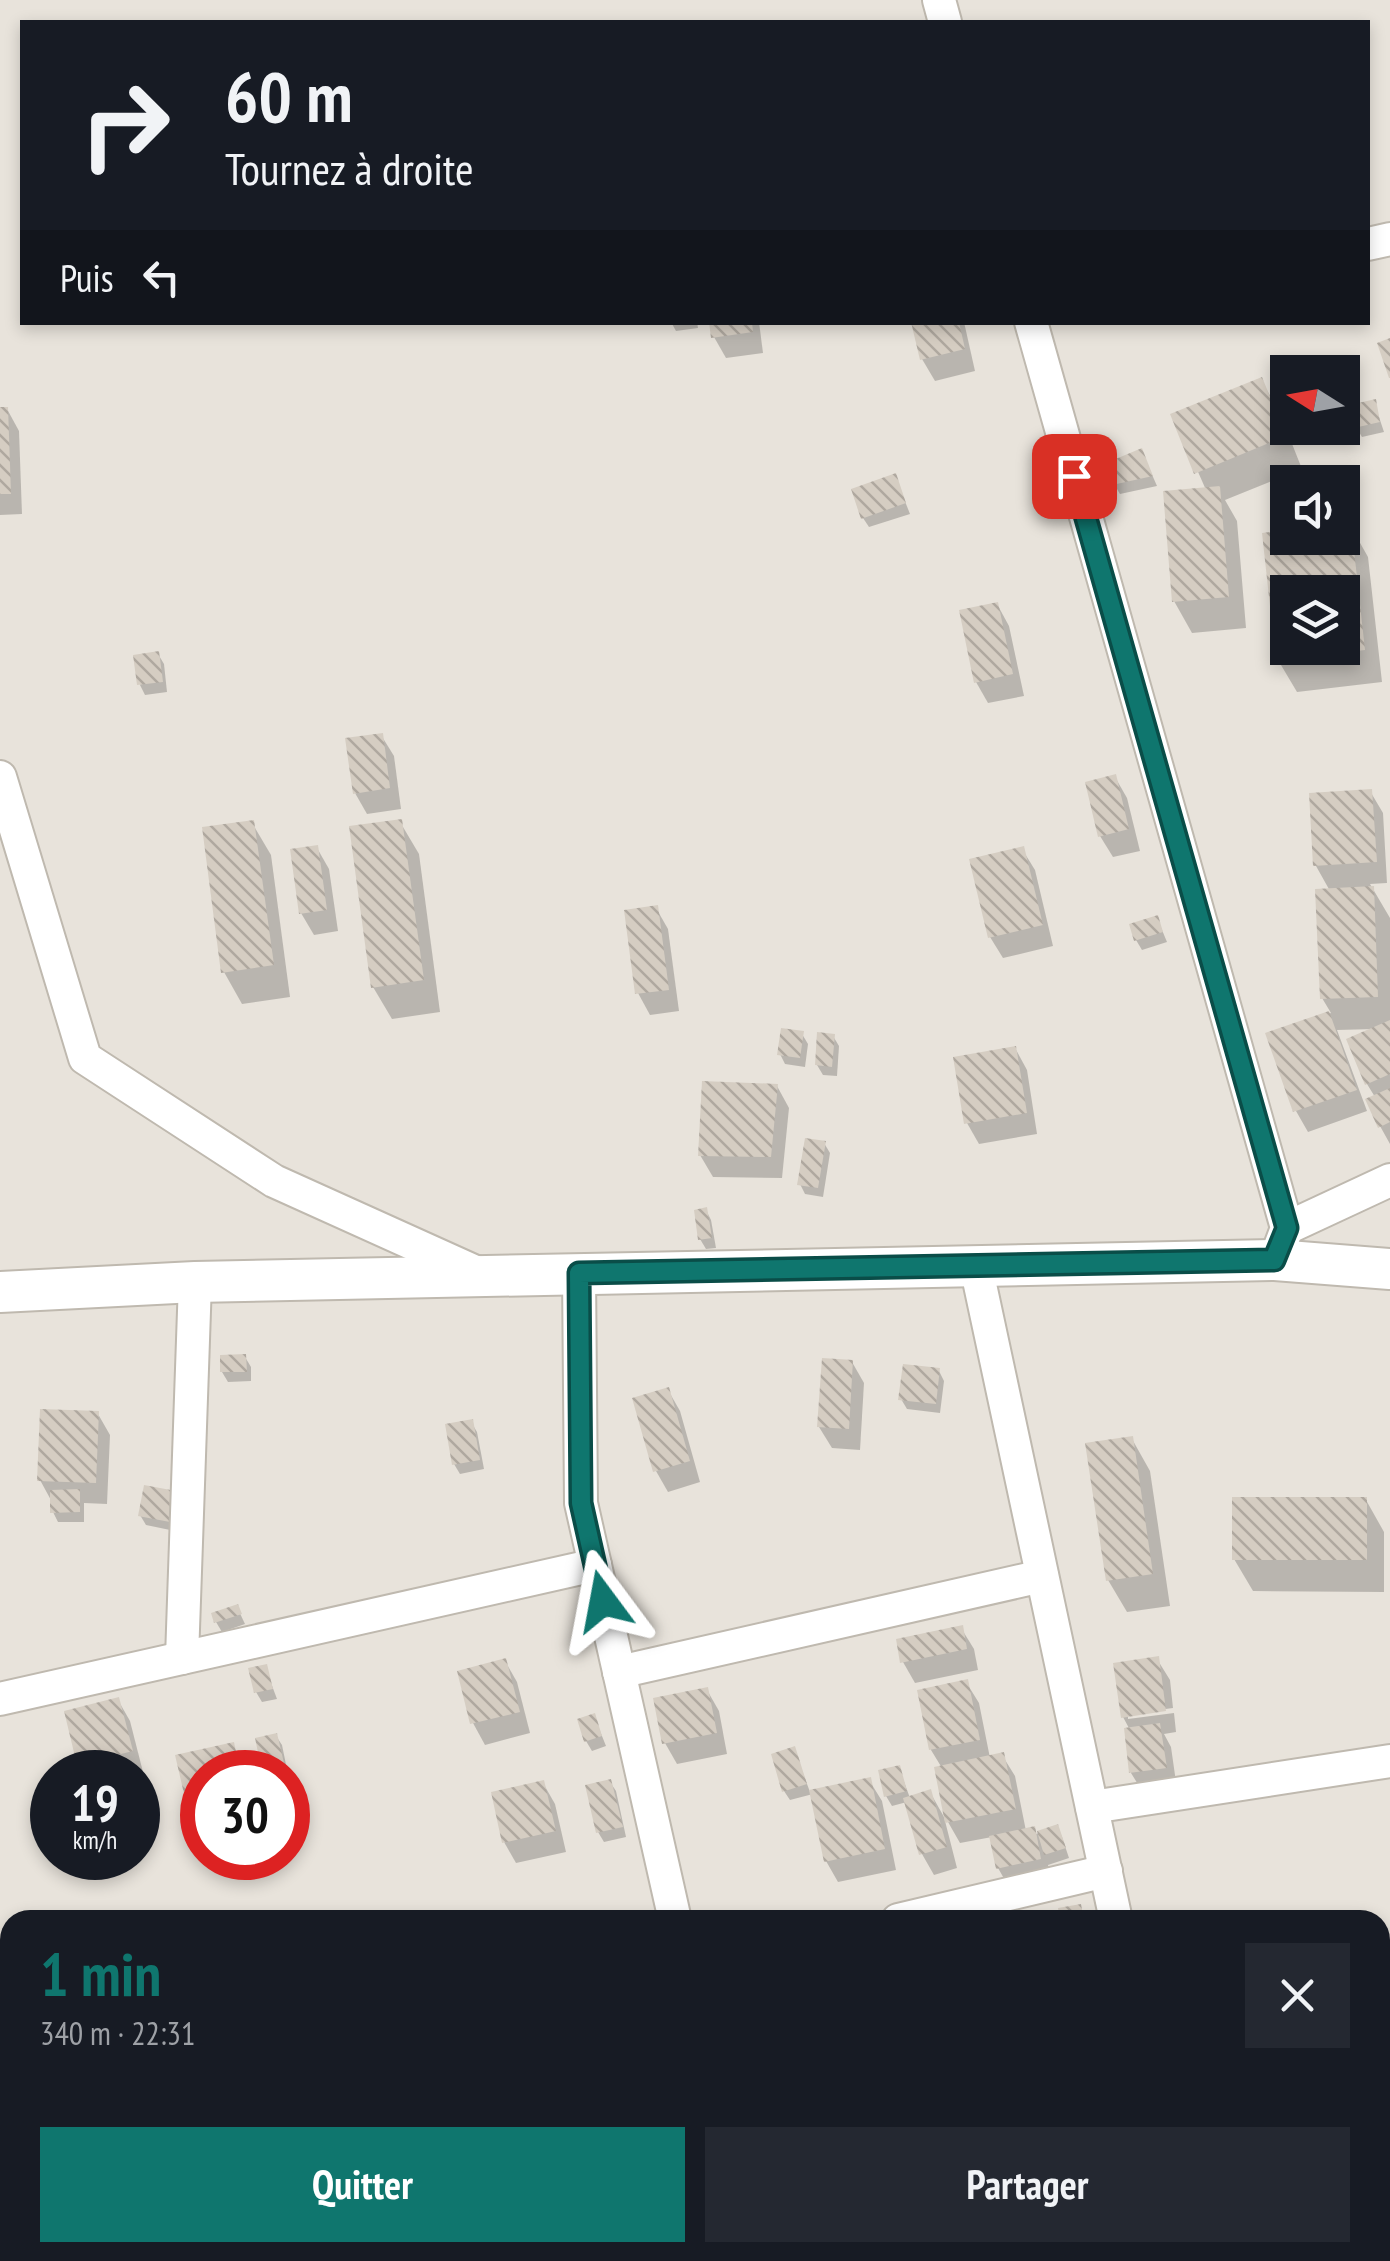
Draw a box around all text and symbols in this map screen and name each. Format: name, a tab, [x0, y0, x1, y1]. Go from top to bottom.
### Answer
text: 60 m	[225, 51, 353, 141]
icon: right	[60, 60, 190, 190]
text: Tournez à droite	[225, 139, 474, 197]
icon: left	[134, 250, 189, 305]
text: Puis	[60, 253, 114, 302]
north arrow	[1270, 355, 1360, 445]
map controls	[1270, 355, 1360, 665]
pin	[1032, 434, 1117, 519]
icon: arrive	[1047, 449, 1102, 504]
button: sound	[1270, 465, 1360, 555]
button: layers	[1270, 575, 1360, 665]
position arrow	[551, 1549, 655, 1653]
speed limit sign: 30	[180, 1750, 310, 1880]
text: 19	[71, 1770, 119, 1835]
text: km/h	[73, 1824, 117, 1856]
text: 1 min	[40, 1935, 161, 2013]
button: close	[1245, 1943, 1350, 2048]
text: 340 m · 22:31	[40, 2012, 195, 2054]
button: Quitter	[40, 2127, 685, 2242]
button: Partager	[705, 2127, 1350, 2242]

